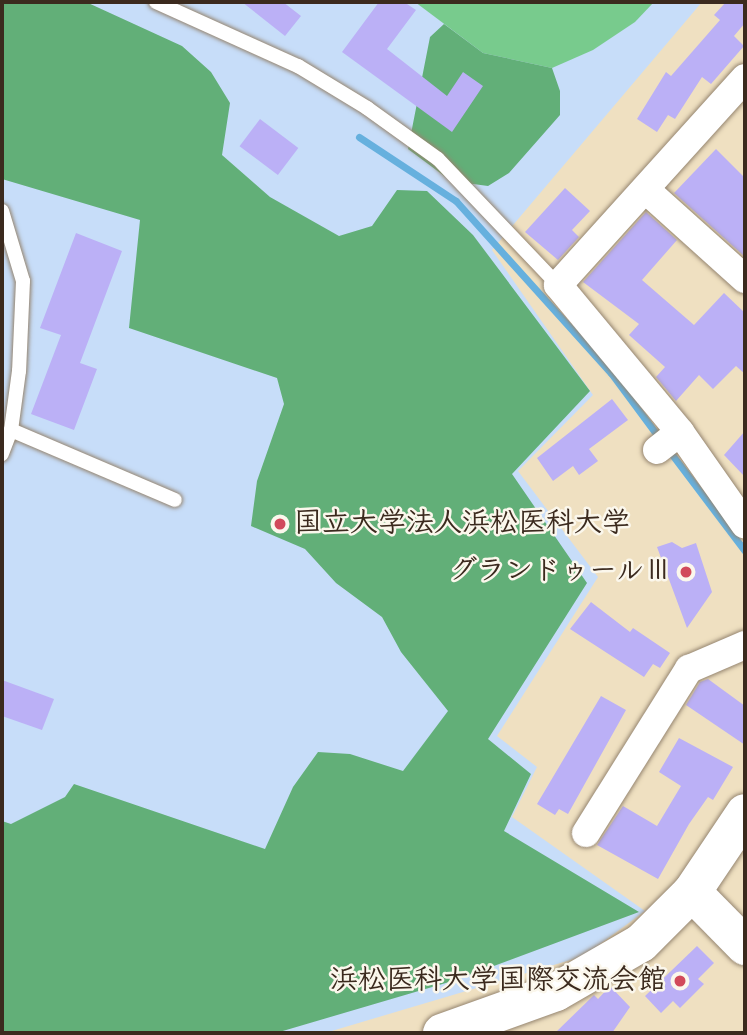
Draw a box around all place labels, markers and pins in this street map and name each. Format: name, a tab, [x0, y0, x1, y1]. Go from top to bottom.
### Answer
place label: 国立大学法人浜松医科大学	[294, 507, 630, 541]
marker: 国立大学法人浜松医科大学	[272, 516, 288, 532]
place label: グランドゥールⅢ	[448, 555, 672, 589]
marker: グランドゥールⅢ	[678, 564, 694, 580]
place label: 浜松医科大学国際交流会館	[330, 964, 666, 998]
marker: 浜松医科大学国際交流会館	[672, 973, 688, 989]

